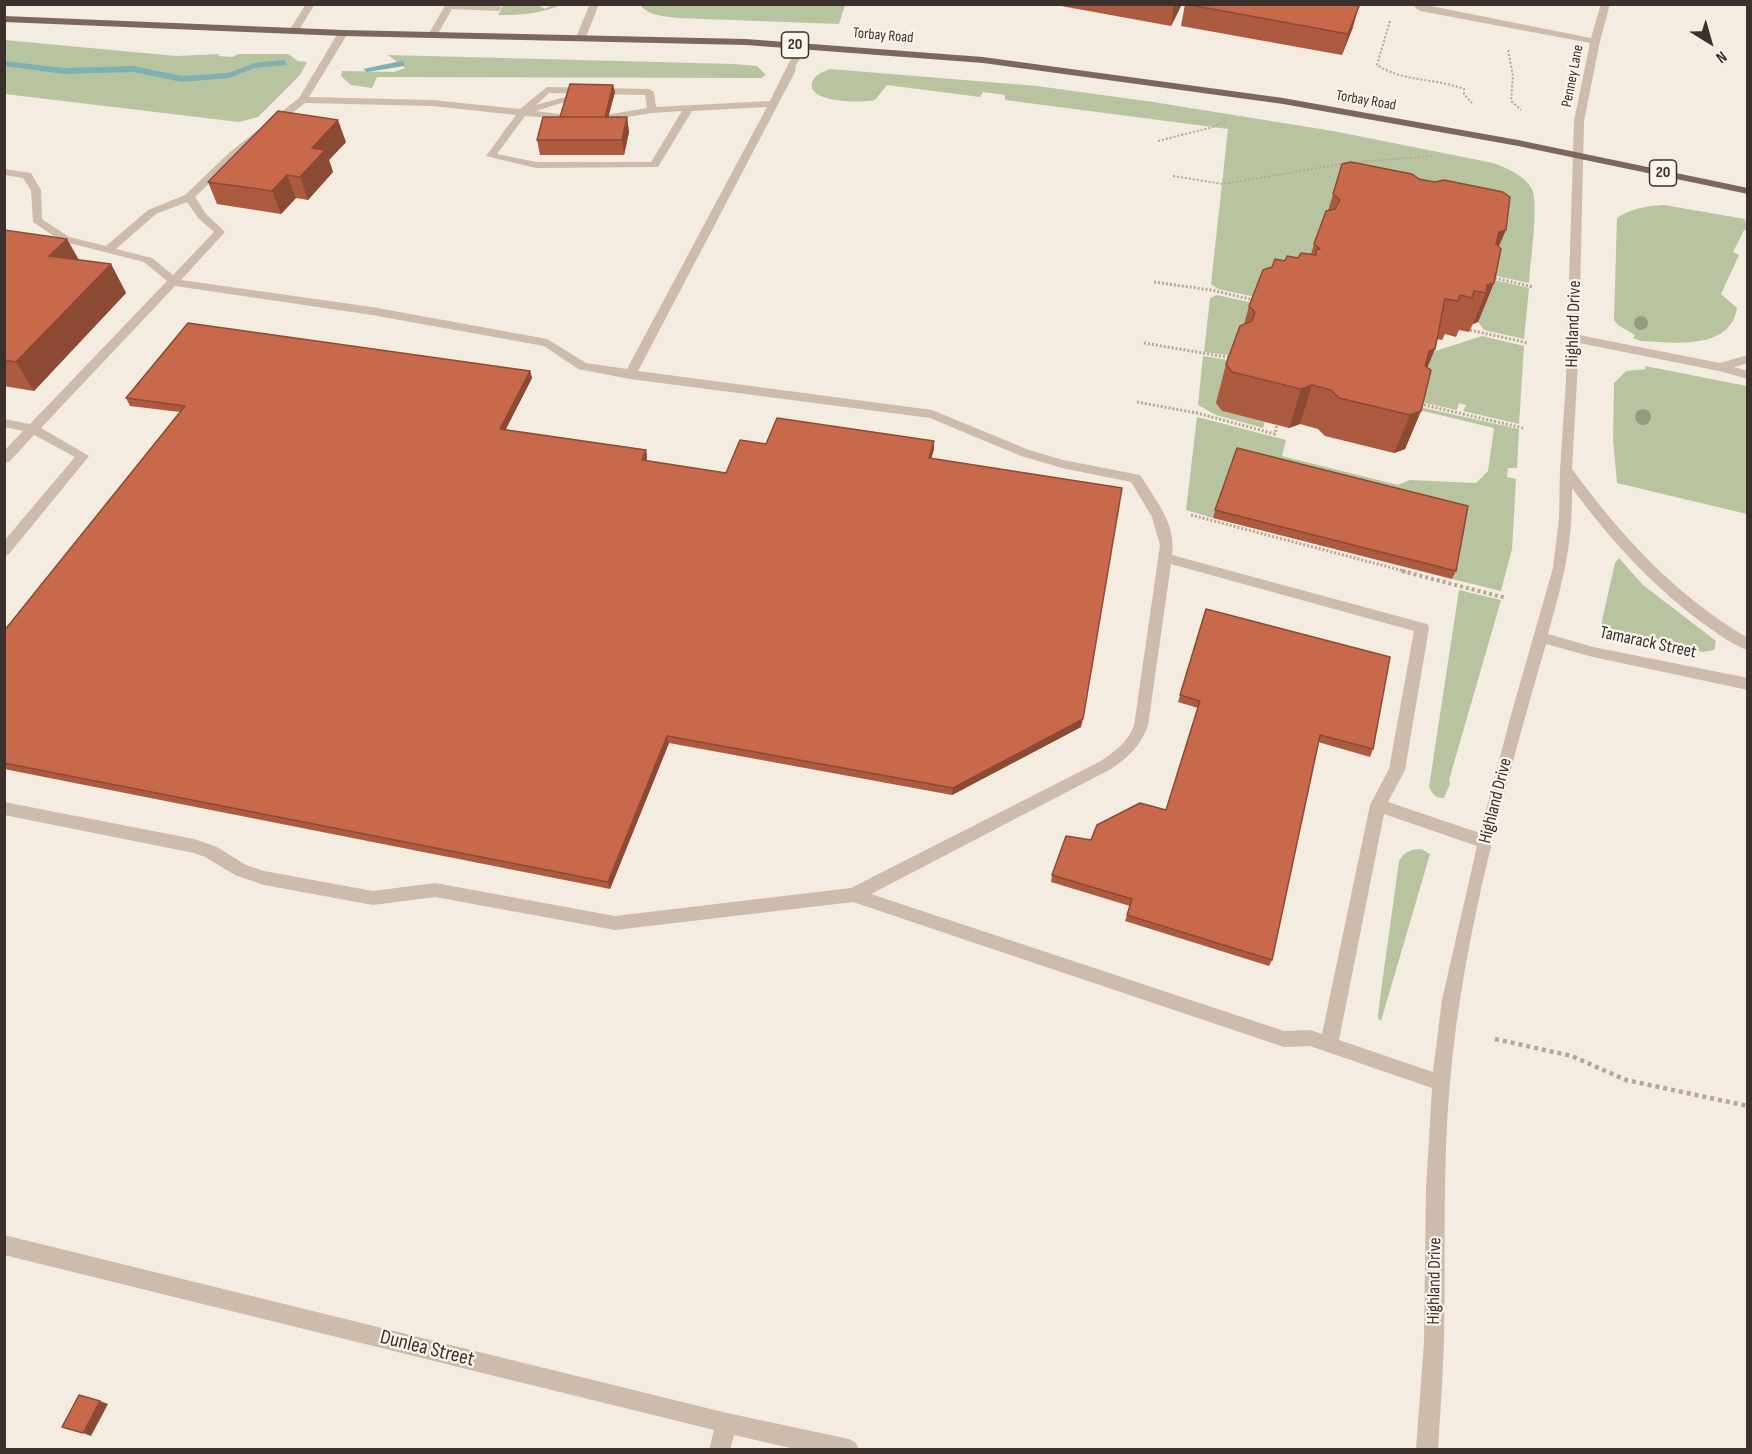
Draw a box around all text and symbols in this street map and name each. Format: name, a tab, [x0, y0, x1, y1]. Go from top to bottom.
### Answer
north arrow	[1680, 12, 1740, 72]
street label: Torbay Road	[852, 24, 914, 48]
road number: 20	[782, 32, 808, 58]
street label: Penney Lane	[1558, 43, 1588, 109]
text: N	[1712, 47, 1730, 67]
street label: Torbay Road	[1335, 87, 1397, 115]
road number: 20	[1650, 160, 1676, 186]
street label: Highland Drive	[1562, 280, 1586, 368]
street label: Tamarack Street	[1598, 622, 1698, 664]
street label: Highland Drive	[1475, 756, 1517, 846]
street label: Highland Drive	[1423, 1237, 1447, 1325]
street label: Dunlea Street	[377, 1325, 477, 1373]

